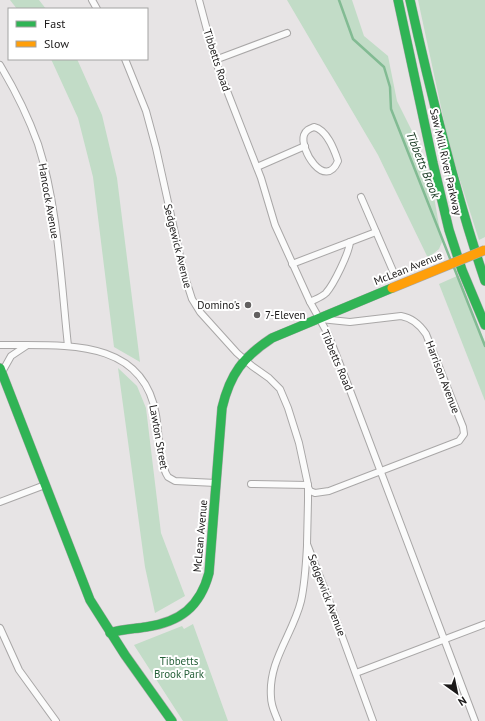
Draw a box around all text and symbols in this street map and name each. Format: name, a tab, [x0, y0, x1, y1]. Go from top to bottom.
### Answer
legend	[8, 8, 148, 60]
text: Fast	[44, 16, 65, 31]
street label: Tibbetts Road	[200, 27, 234, 93]
text: Slow	[44, 36, 69, 51]
street label: Saw Mill River Parkway	[427, 107, 465, 217]
water label: Tibbetts Brook	[403, 129, 444, 201]
street label: Hancock Avenue	[35, 162, 63, 240]
street label: Sedgewick Avenue	[161, 202, 195, 290]
street label: McLean Avenue	[372, 248, 445, 288]
place label: Domino's	[197, 298, 240, 312]
marker: Domino's	[243, 300, 253, 310]
place label: 7-Eleven	[265, 308, 306, 322]
marker: 7-Eleven	[252, 310, 262, 320]
street label: Tibbetts Road	[318, 327, 356, 393]
street label: Harrison Avenue	[423, 339, 463, 416]
street label: Lawton Street	[146, 404, 172, 471]
street label: McLean Avenue	[190, 499, 210, 573]
street label: Sedgewick Avenue	[305, 552, 349, 638]
park label: Tibbetts Brook Park	[154, 654, 205, 681]
north arrow	[437, 673, 477, 713]
text: N	[456, 694, 469, 709]

